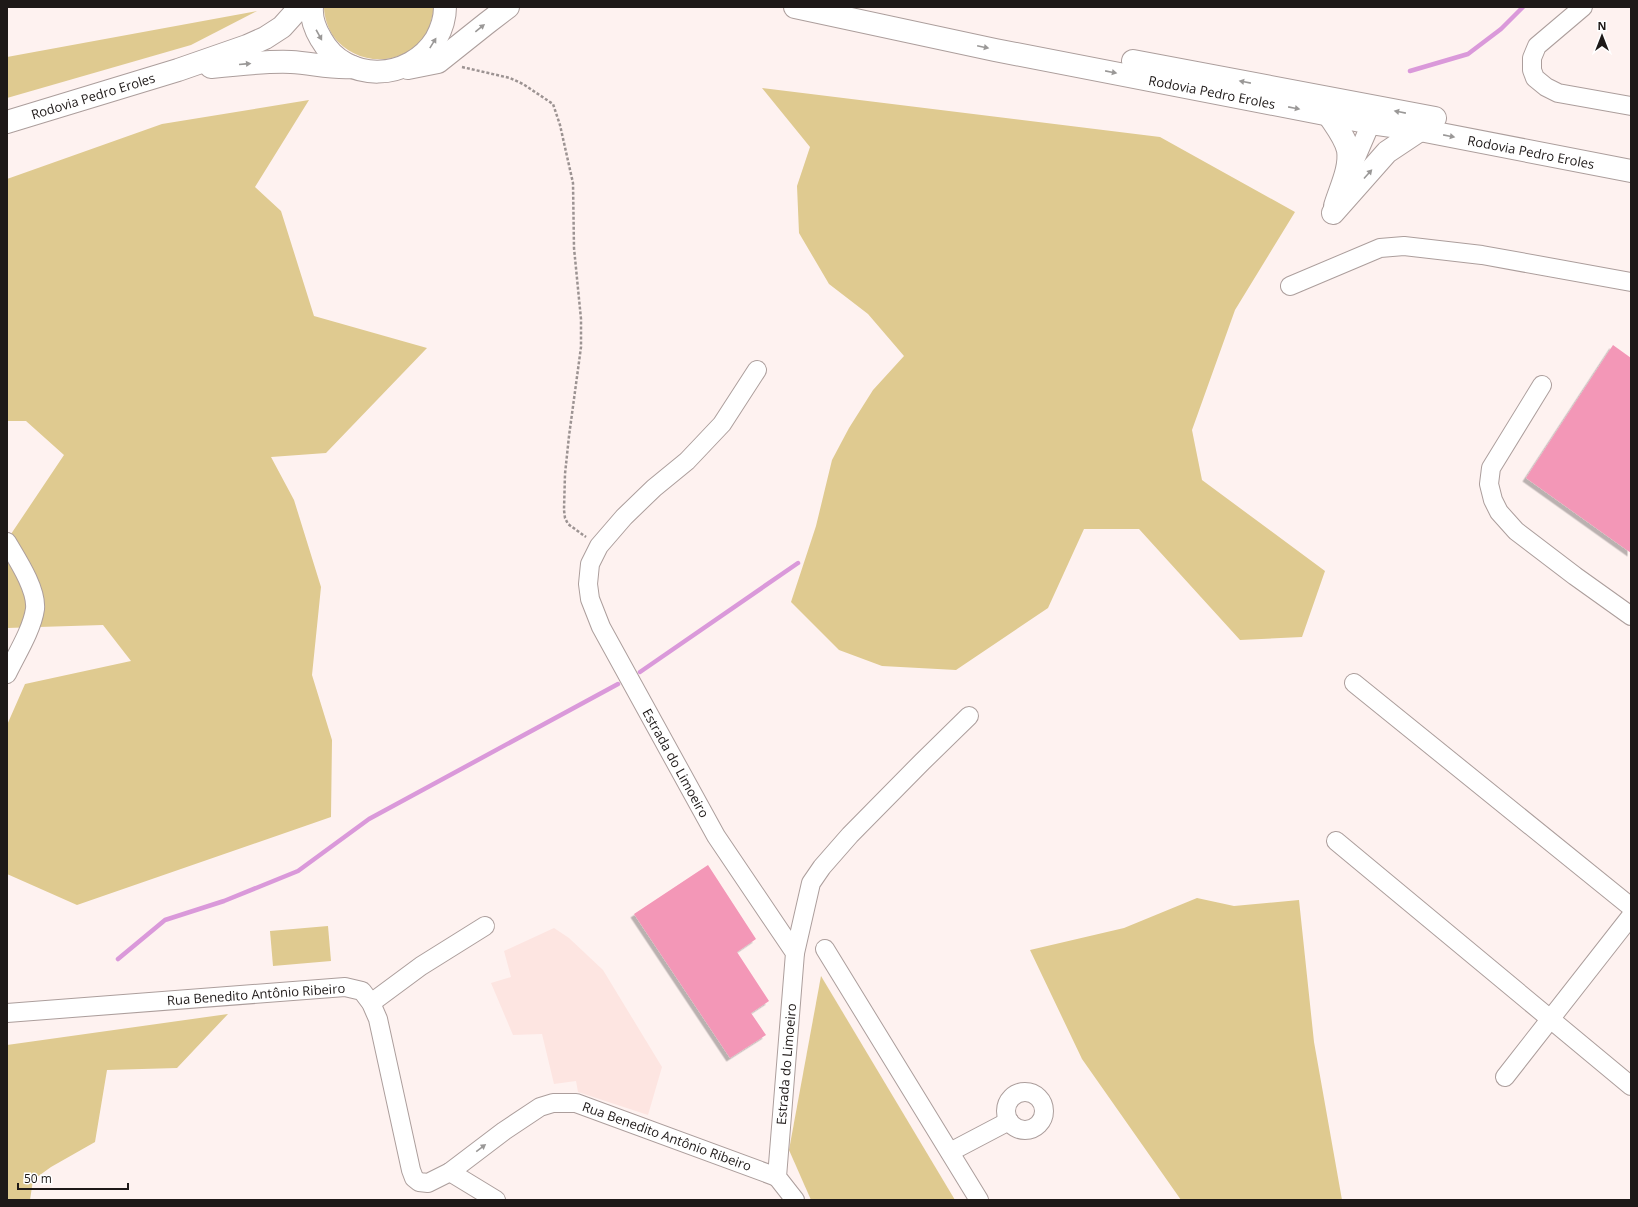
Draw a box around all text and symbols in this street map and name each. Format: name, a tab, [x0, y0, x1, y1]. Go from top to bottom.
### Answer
north arrow	[1582, 16, 1622, 56]
text: N	[1598, 18, 1606, 33]
one-way arrow	[474, 24, 485, 33]
one-way arrow	[315, 29, 322, 41]
one-way arrow	[429, 38, 437, 48]
one-way arrow	[977, 45, 989, 51]
one-way arrow	[239, 60, 251, 67]
street label: Rodovia Pedro Eroles	[29, 69, 157, 123]
one-way arrow	[1105, 70, 1117, 76]
street label: Rodovia Pedro Eroles	[1147, 71, 1277, 113]
one-way arrow	[1239, 79, 1251, 85]
one-way arrow	[1287, 105, 1300, 111]
one-way arrow	[1394, 108, 1406, 114]
street label: Rodovia Pedro Eroles	[1466, 131, 1596, 173]
one-way arrow	[1443, 133, 1455, 139]
one-way arrow	[1363, 169, 1373, 179]
street label: Estrada do Limoeiro	[639, 705, 714, 821]
street label: Rua Benedito Antônio Ribeiro	[166, 979, 346, 1009]
street label: Estrada do Limoeiro	[772, 1002, 800, 1126]
street label: Rua Benedito Antônio Ribeiro	[580, 1097, 754, 1175]
one-way arrow	[476, 1144, 486, 1152]
scale bar	[18, 1165, 128, 1191]
text: 50 m	[24, 1170, 52, 1187]

